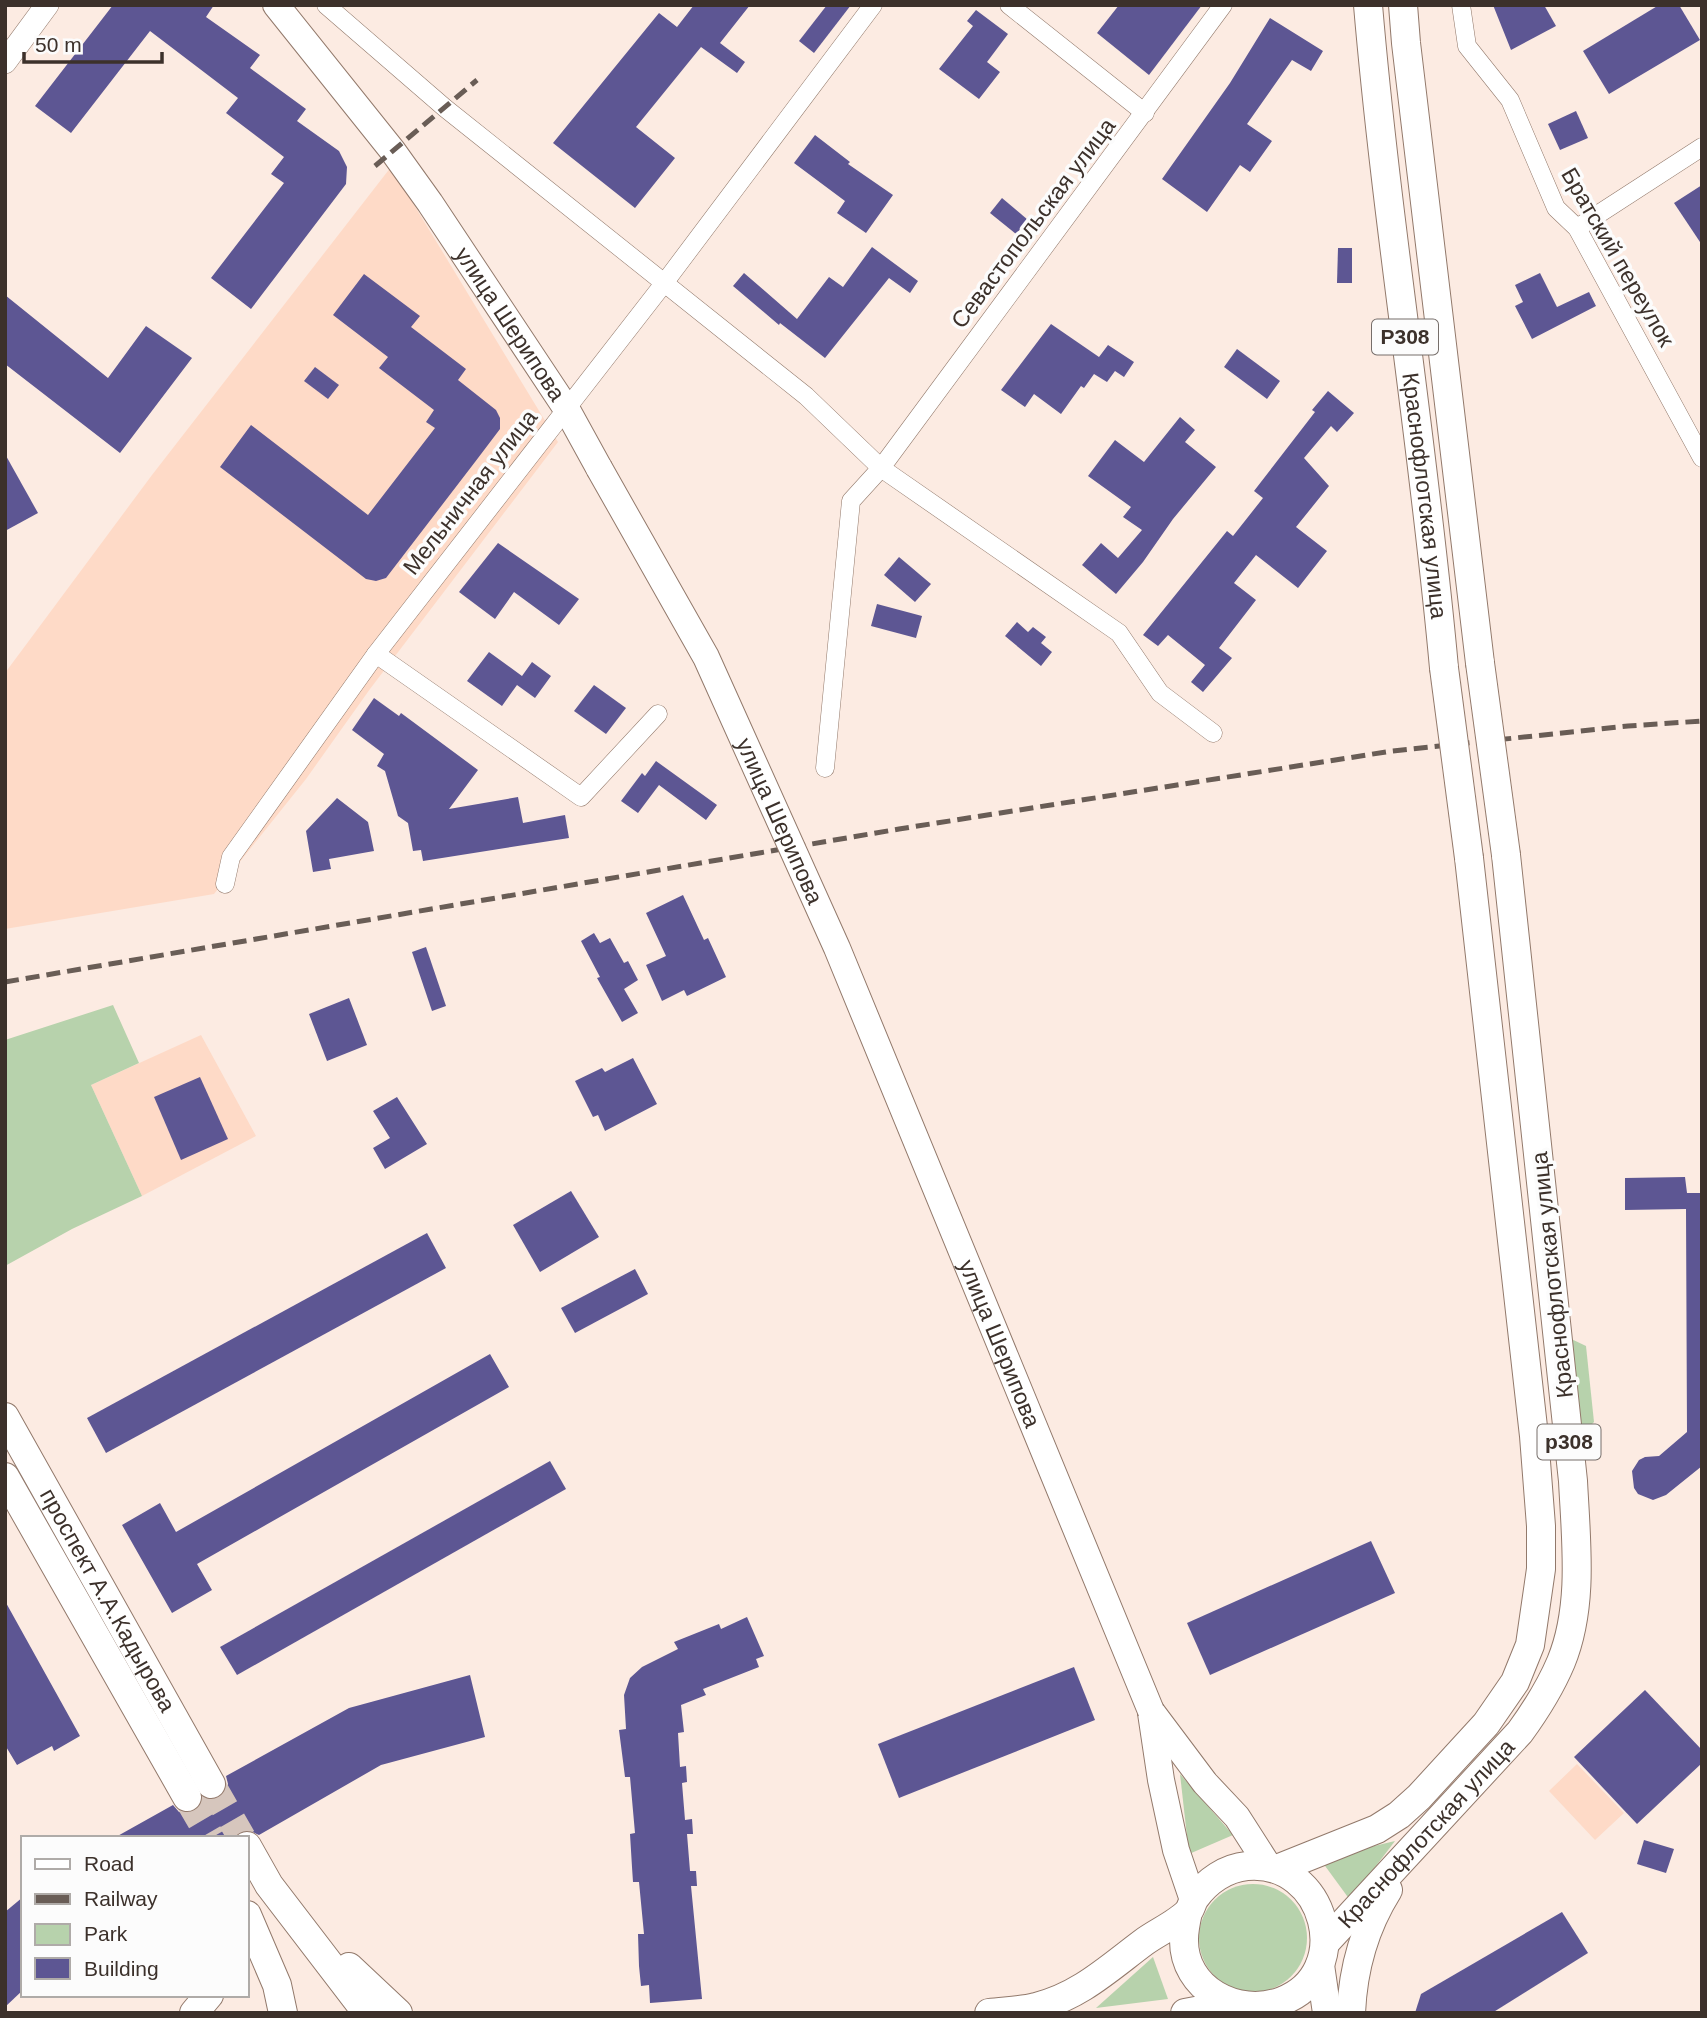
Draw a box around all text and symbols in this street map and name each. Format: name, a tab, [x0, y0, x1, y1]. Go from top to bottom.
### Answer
scale bar	[24, 21, 163, 65]
text: 50 m	[35, 33, 82, 56]
street label: Севастопольская улица	[946, 113, 1120, 333]
street label: Братский переулок	[1556, 163, 1680, 352]
street label: улица Шерипова	[450, 242, 571, 406]
road number: P308	[1372, 320, 1438, 354]
street label: Краснофлотская улица	[1397, 371, 1452, 620]
street label: Мельничная улица	[398, 404, 543, 580]
street label: улица Шерипова	[731, 734, 829, 908]
street label: Краснофлотская улица	[1526, 1150, 1578, 1399]
street label: улица Шерипова	[954, 1256, 1046, 1432]
road number: p308	[1538, 1424, 1600, 1460]
street label: проспект А.А.Кадырова	[35, 1484, 181, 1717]
street label: Краснофлотская улица	[1333, 1734, 1520, 1933]
legend	[21, 1836, 248, 1997]
text: Road	[84, 1852, 134, 1875]
text: Railway	[84, 1887, 158, 1910]
text: Park	[84, 1922, 128, 1945]
text: Building	[84, 1957, 159, 1980]

